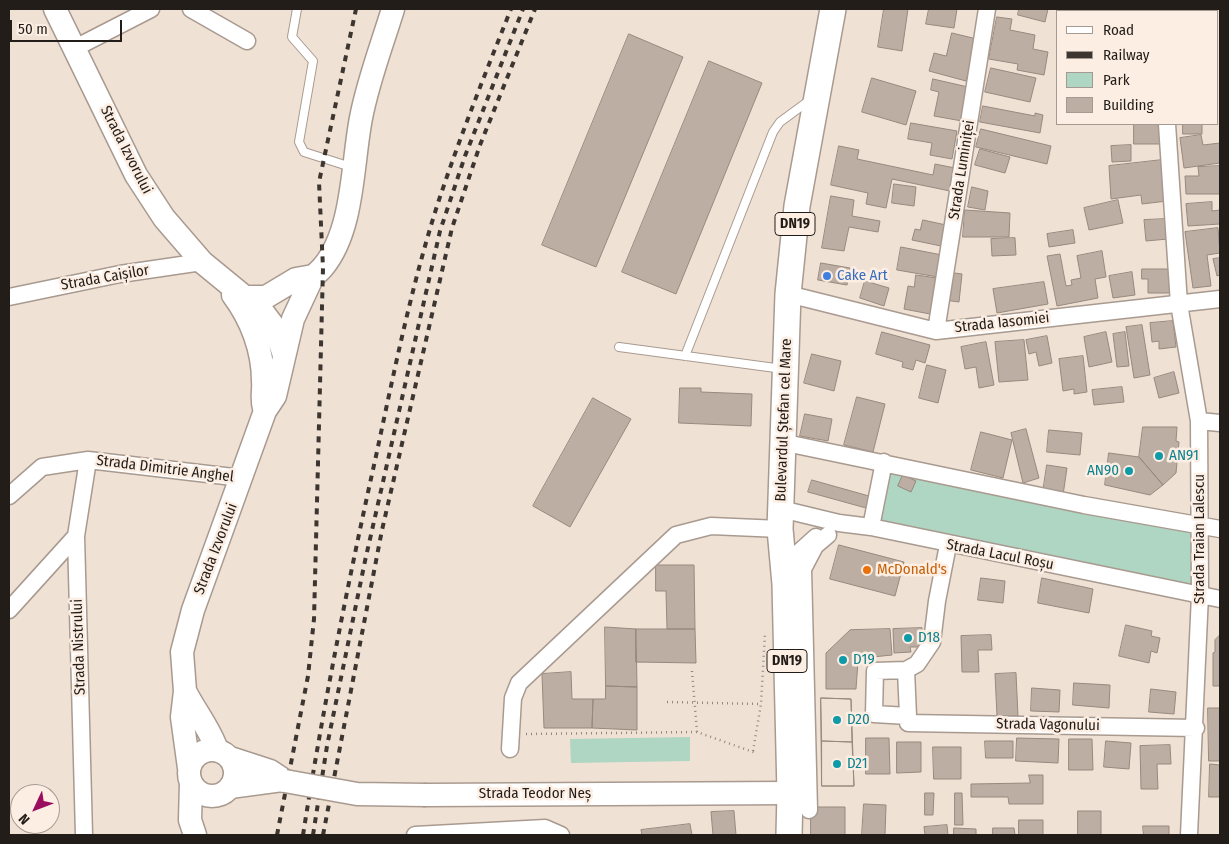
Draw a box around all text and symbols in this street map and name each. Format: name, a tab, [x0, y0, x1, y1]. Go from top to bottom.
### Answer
scale bar	[12, 10, 125, 42]
legend	[1056, 10, 1219, 125]
text: 50 m	[18, 20, 48, 38]
text: Road	[1103, 21, 1134, 39]
text: Railway	[1103, 46, 1150, 64]
text: Park	[1103, 71, 1130, 89]
text: Building	[1103, 96, 1154, 114]
street label: Strada Izvorului	[96, 103, 156, 197]
street label: Strada Luminiței	[945, 119, 979, 221]
road number: DN19	[775, 212, 815, 235]
street label: Strada Caișilor	[60, 261, 150, 295]
place label: Cake Art	[837, 267, 888, 285]
marker: Cake Art	[821, 270, 833, 282]
street label: Strada Iasomiei	[954, 309, 1050, 337]
street label: Bulevardul Ștefan cel Mare	[772, 338, 796, 502]
place label: AN91	[1169, 447, 1199, 465]
marker: AN91	[1153, 450, 1165, 462]
street label: Strada Dimitrie Anghel	[95, 452, 235, 486]
place label: AN90	[1087, 462, 1119, 480]
marker: AN90	[1123, 465, 1135, 477]
street label: Strada Traian Lalescu	[1191, 474, 1209, 604]
street label: Strada Izvorului	[190, 501, 242, 597]
street label: Strada Lacul Roșu	[945, 536, 1055, 574]
place label: McDonald's	[877, 561, 947, 579]
marker: McDonald's	[861, 564, 873, 576]
street label: Strada Nistrului	[68, 599, 90, 695]
place label: D18	[918, 629, 940, 647]
marker: D18	[902, 632, 914, 644]
road number: DN19	[767, 649, 807, 672]
place label: D19	[853, 651, 875, 669]
marker: D19	[837, 654, 849, 666]
place label: D20	[847, 711, 870, 729]
marker: D20	[831, 714, 843, 726]
street label: Strada Vagonului	[996, 715, 1100, 735]
place label: D21	[847, 755, 867, 773]
marker: D21	[831, 758, 843, 770]
north arrow	[10, 784, 60, 834]
street label: Strada Teodor Neș	[479, 785, 591, 803]
text: N	[15, 810, 33, 828]

